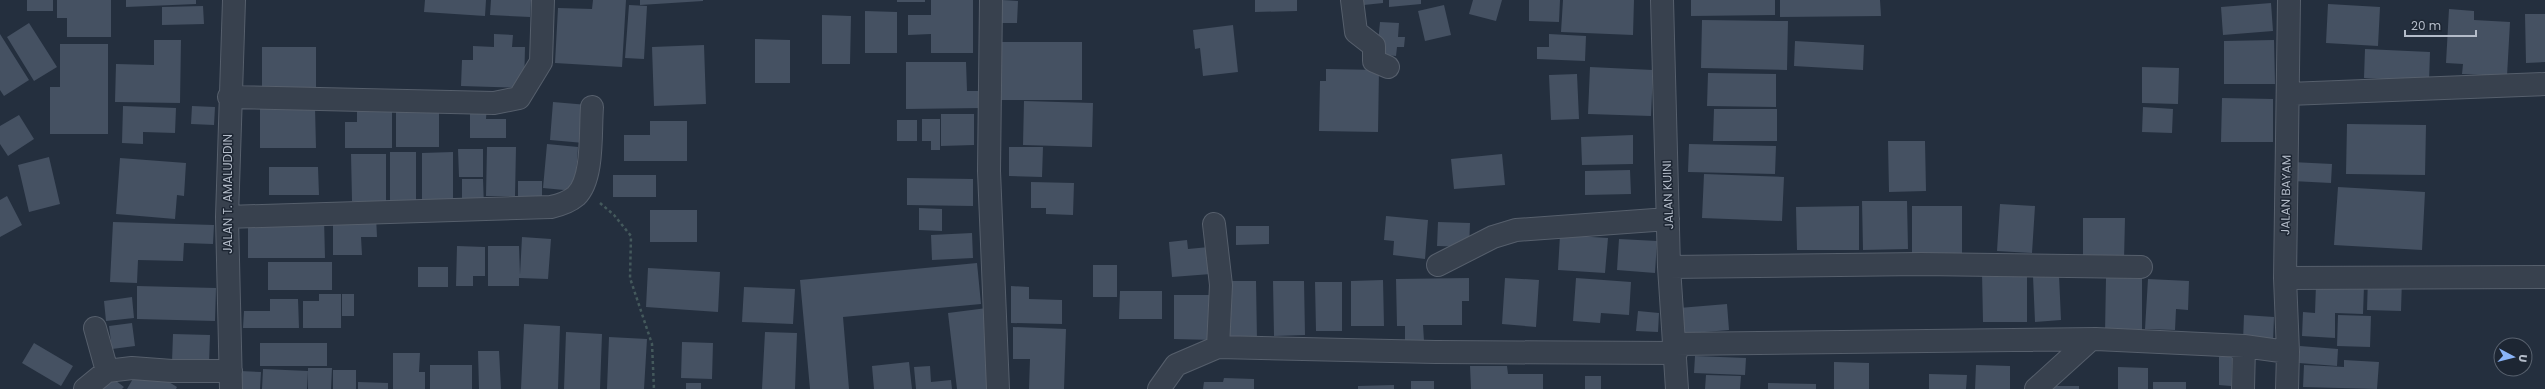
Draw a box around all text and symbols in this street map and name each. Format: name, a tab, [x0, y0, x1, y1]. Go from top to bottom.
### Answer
scale bar	[2405, 12, 2476, 38]
text: 20 m	[2411, 17, 2441, 34]
street label: JALAN T. AMALUDDIN	[219, 134, 236, 254]
street label: JALAN BAYAM	[2276, 155, 2295, 235]
street label: JALAN KUINI	[1658, 160, 1677, 230]
north arrow	[2493, 337, 2533, 377]
text: U	[2514, 353, 2531, 363]

